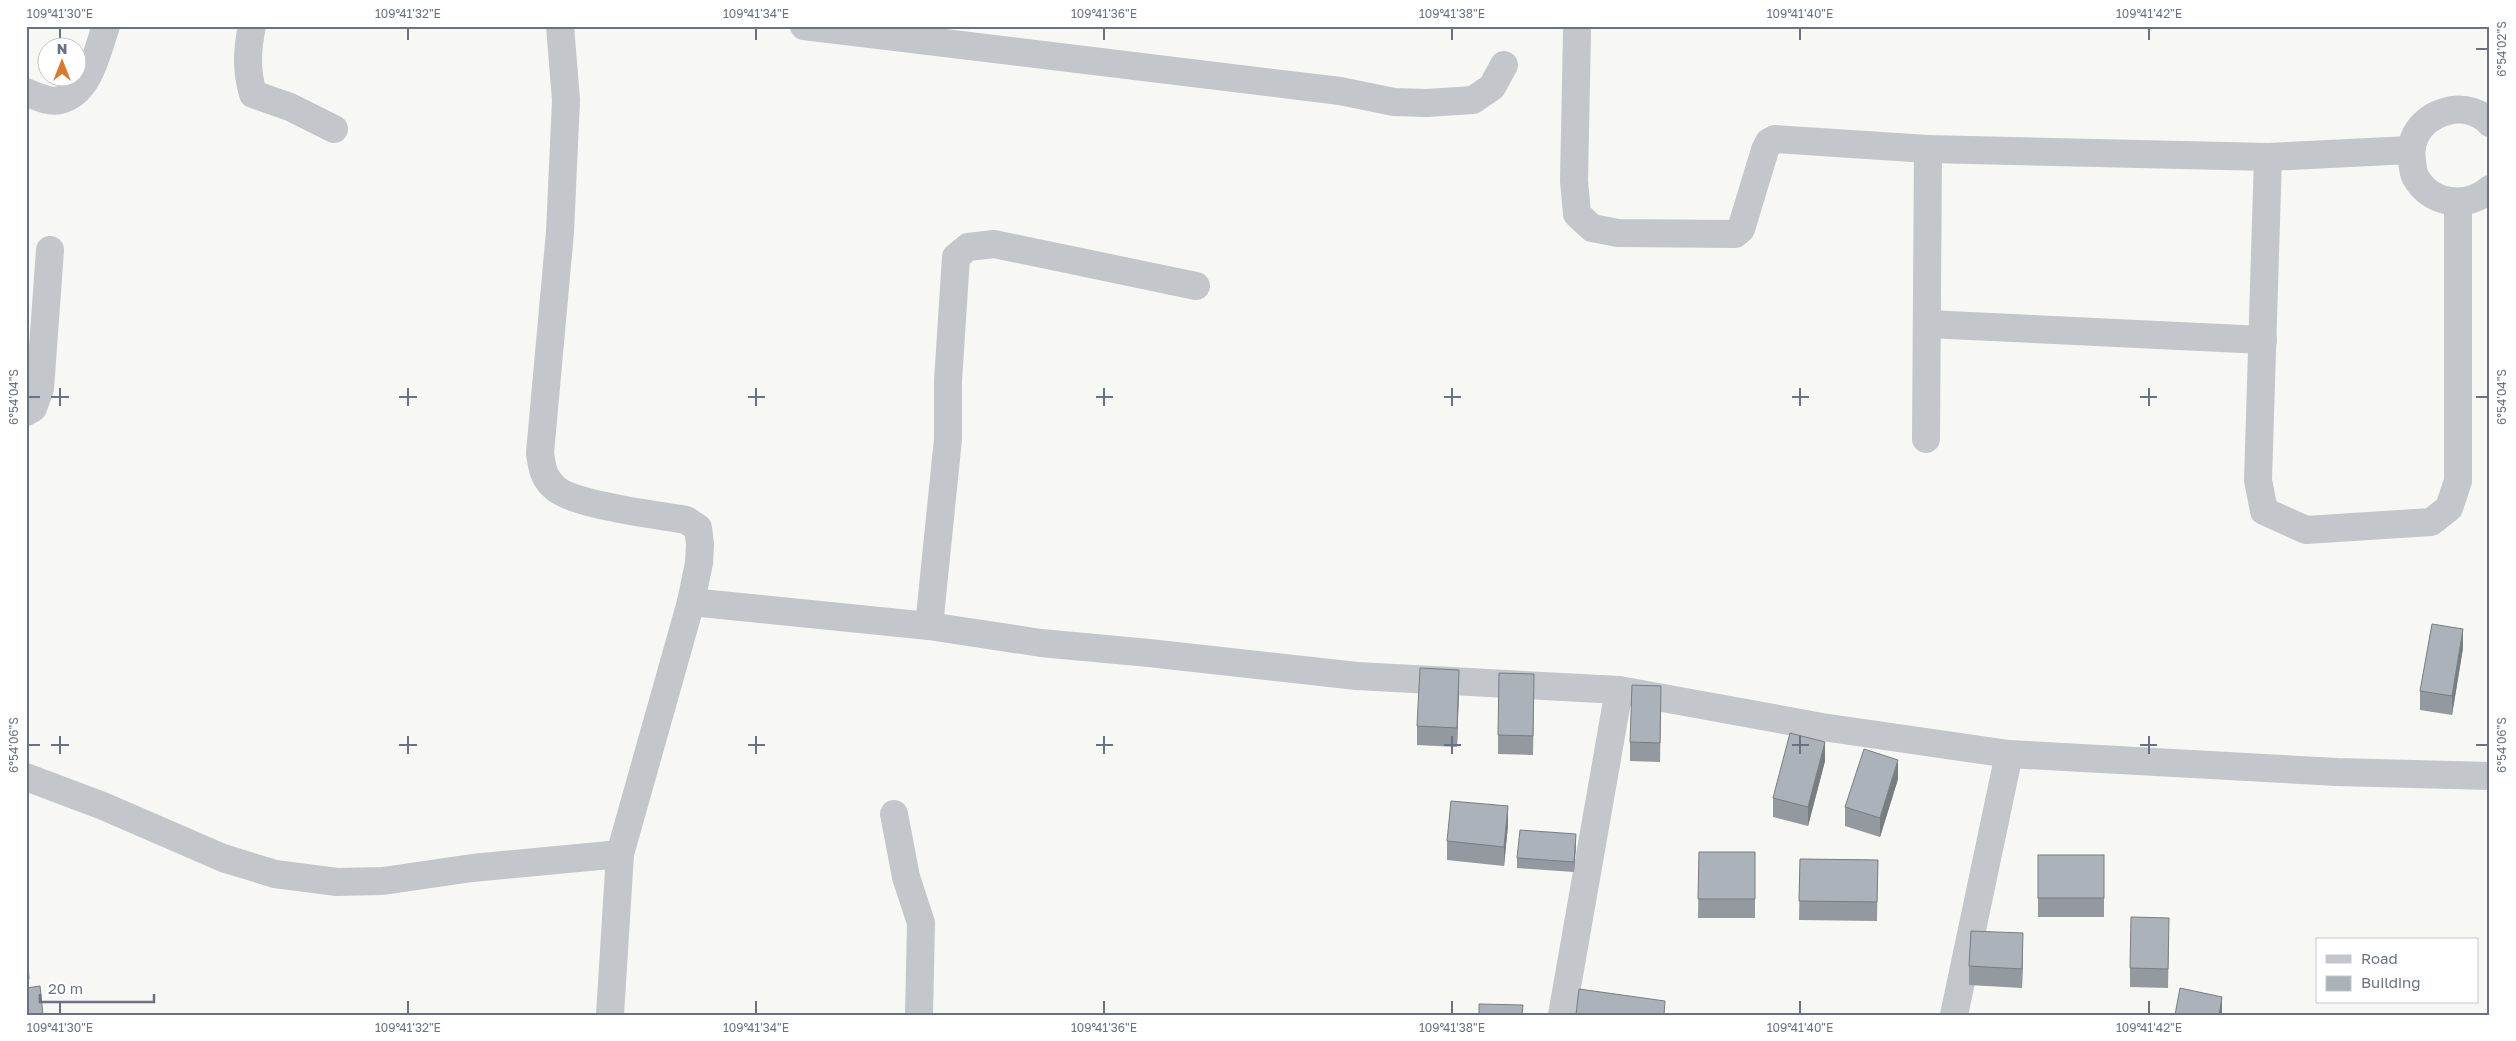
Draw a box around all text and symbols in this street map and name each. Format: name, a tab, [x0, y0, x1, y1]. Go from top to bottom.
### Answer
text: 109°41'30"E	[27, 6, 93, 21]
text: 109°41'32"E	[375, 6, 441, 21]
text: 109°41'34"E	[723, 6, 789, 21]
text: 109°41'36"E	[1071, 6, 1137, 21]
text: 109°41'38"E	[1419, 6, 1485, 21]
text: 109°41'40"E	[1767, 6, 1833, 21]
text: 109°41'42"E	[2116, 6, 2182, 21]
text: 6°54'02"S	[2494, 21, 2509, 77]
north arrow	[38, 38, 88, 88]
text: N	[57, 40, 67, 57]
text: 6°54'04"S	[6, 369, 21, 425]
text: 6°54'04"S	[2494, 369, 2509, 425]
text: 6°54'06"S	[6, 717, 21, 773]
text: 6°54'06"S	[2494, 717, 2509, 773]
legend	[2316, 938, 2478, 1004]
text: Road	[2361, 949, 2398, 967]
scale bar	[40, 971, 154, 1003]
text: Building	[2361, 973, 2421, 991]
text: 20 m	[48, 979, 83, 997]
text: 109°41'30"E	[27, 1020, 93, 1035]
text: 109°41'32"E	[375, 1020, 441, 1035]
text: 109°41'34"E	[723, 1020, 789, 1035]
text: 109°41'36"E	[1071, 1020, 1137, 1035]
text: 109°41'38"E	[1419, 1020, 1485, 1035]
text: 109°41'40"E	[1767, 1020, 1833, 1035]
text: 109°41'42"E	[2116, 1020, 2182, 1035]

